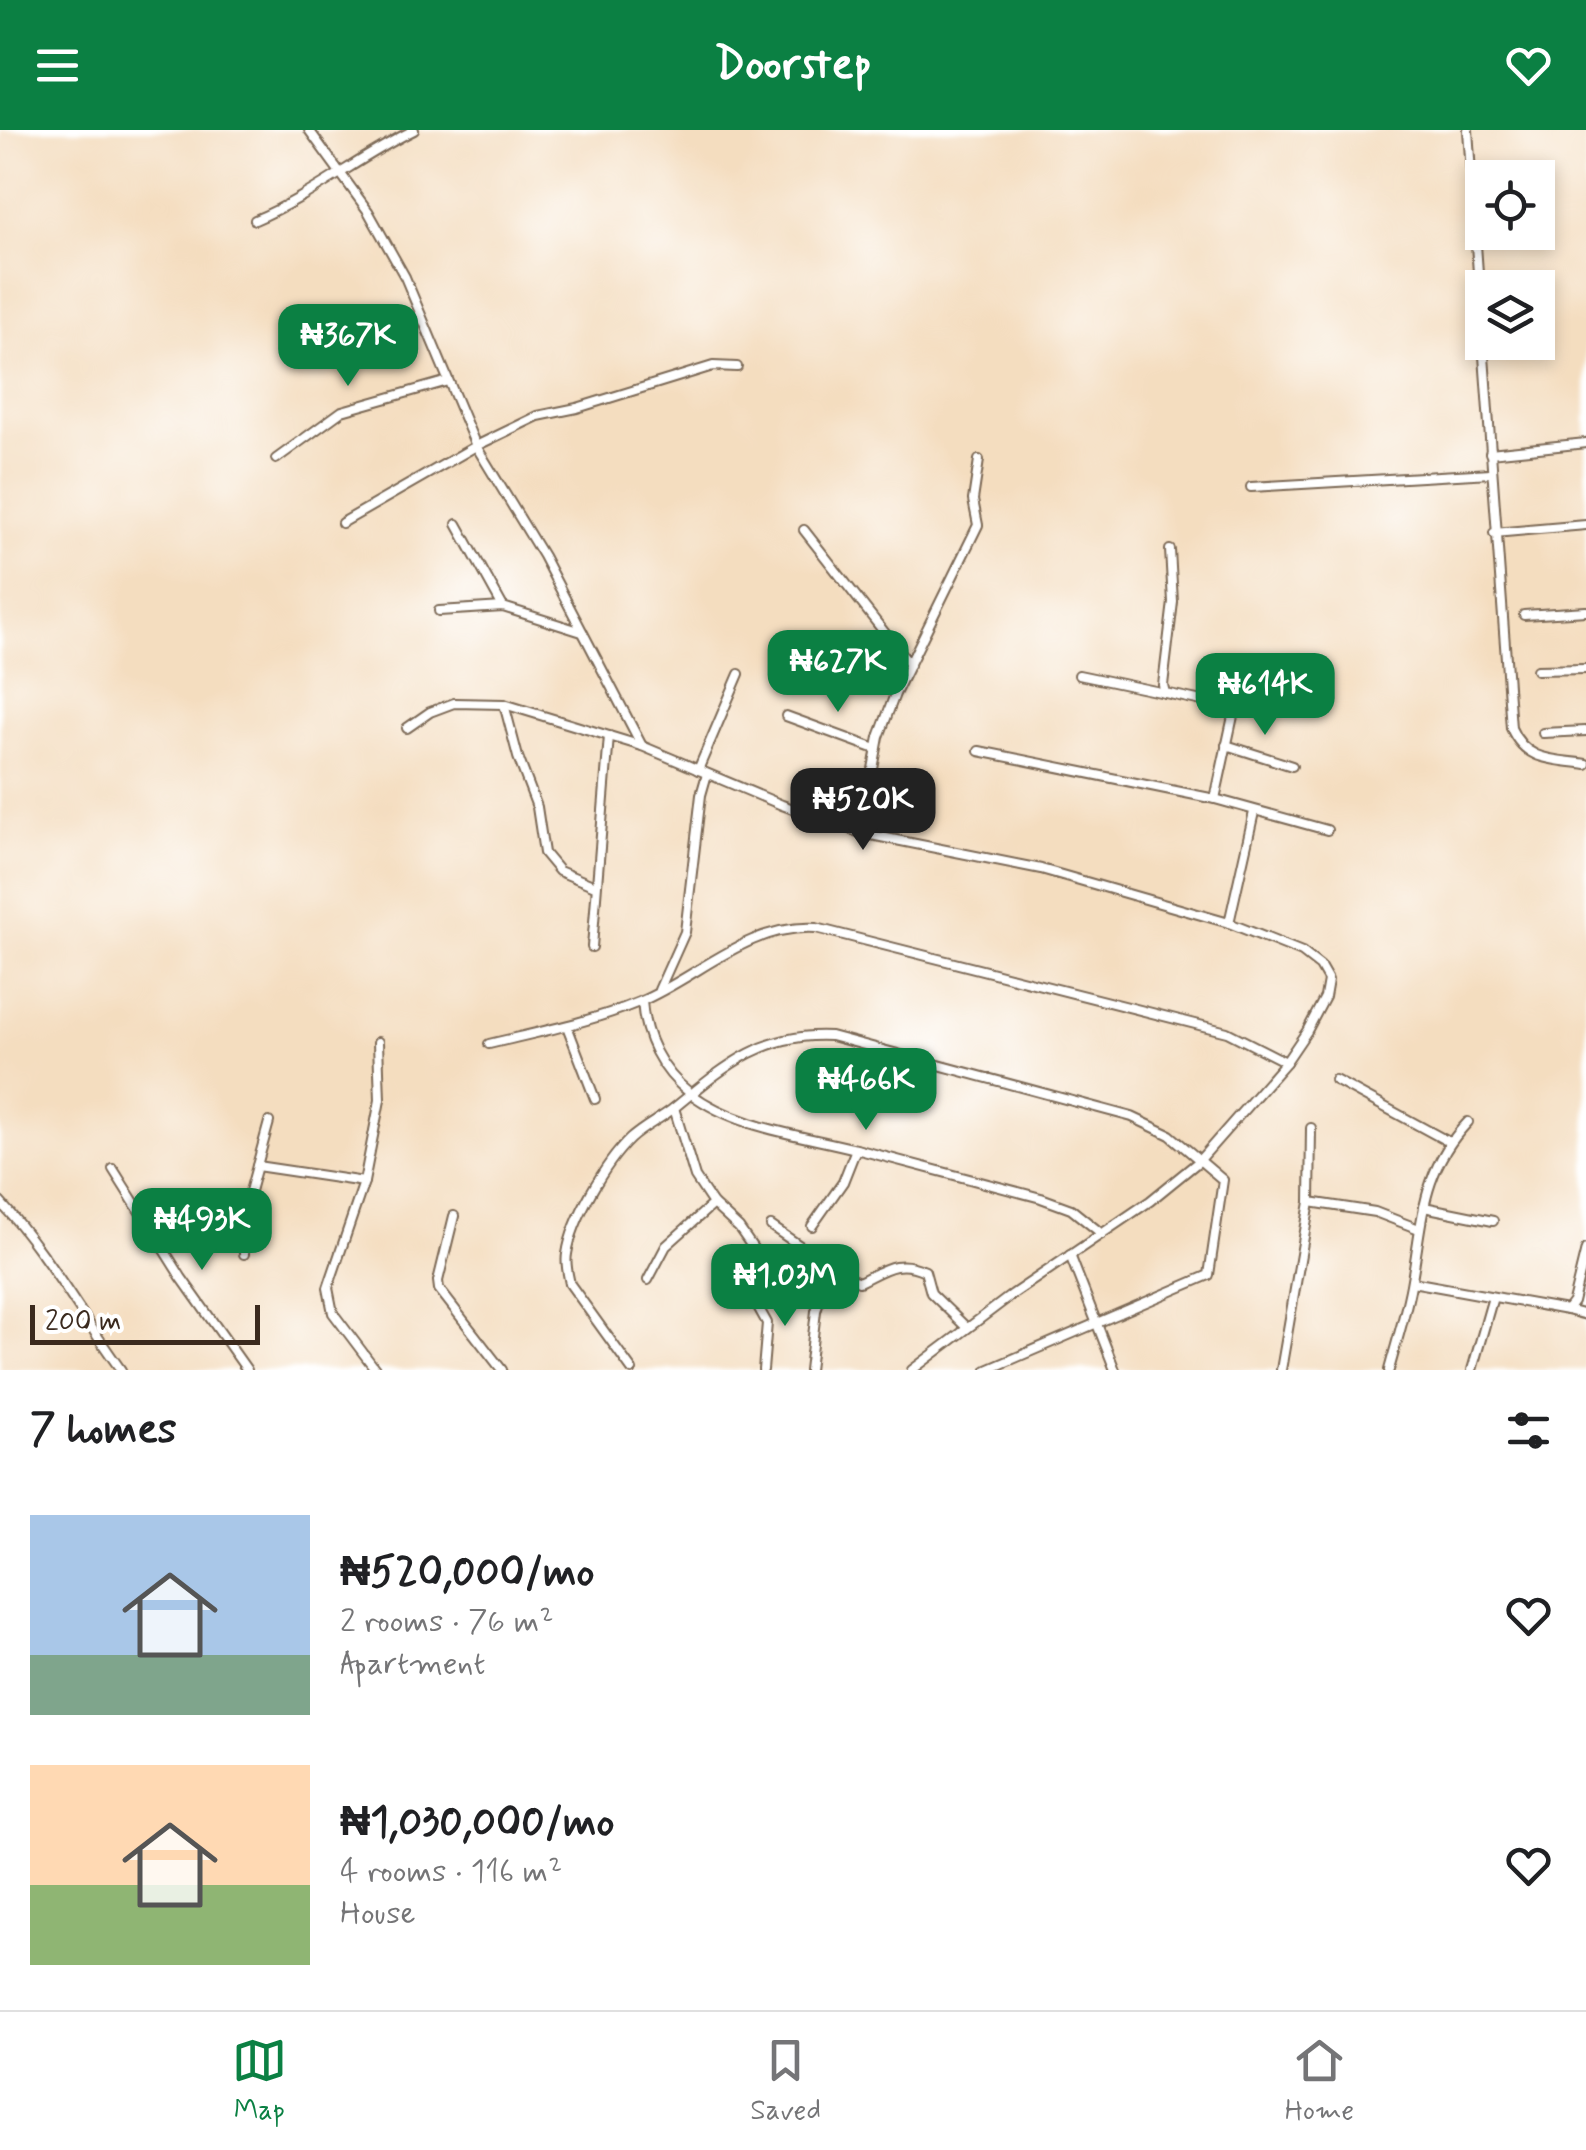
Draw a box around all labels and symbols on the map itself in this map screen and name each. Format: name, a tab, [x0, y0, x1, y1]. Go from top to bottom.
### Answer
pin: ₦367K	[278, 304, 418, 389]
pin: ₦627K	[768, 630, 908, 715]
pin: ₦614K	[1195, 653, 1335, 738]
pin: ₦520K	[793, 768, 933, 853]
pin: ₦466K	[796, 1048, 936, 1133]
pin: ₦493K	[132, 1188, 272, 1273]
pin: ₦1.03M	[704, 1244, 866, 1329]
scale bar	[30, 1300, 260, 1344]

